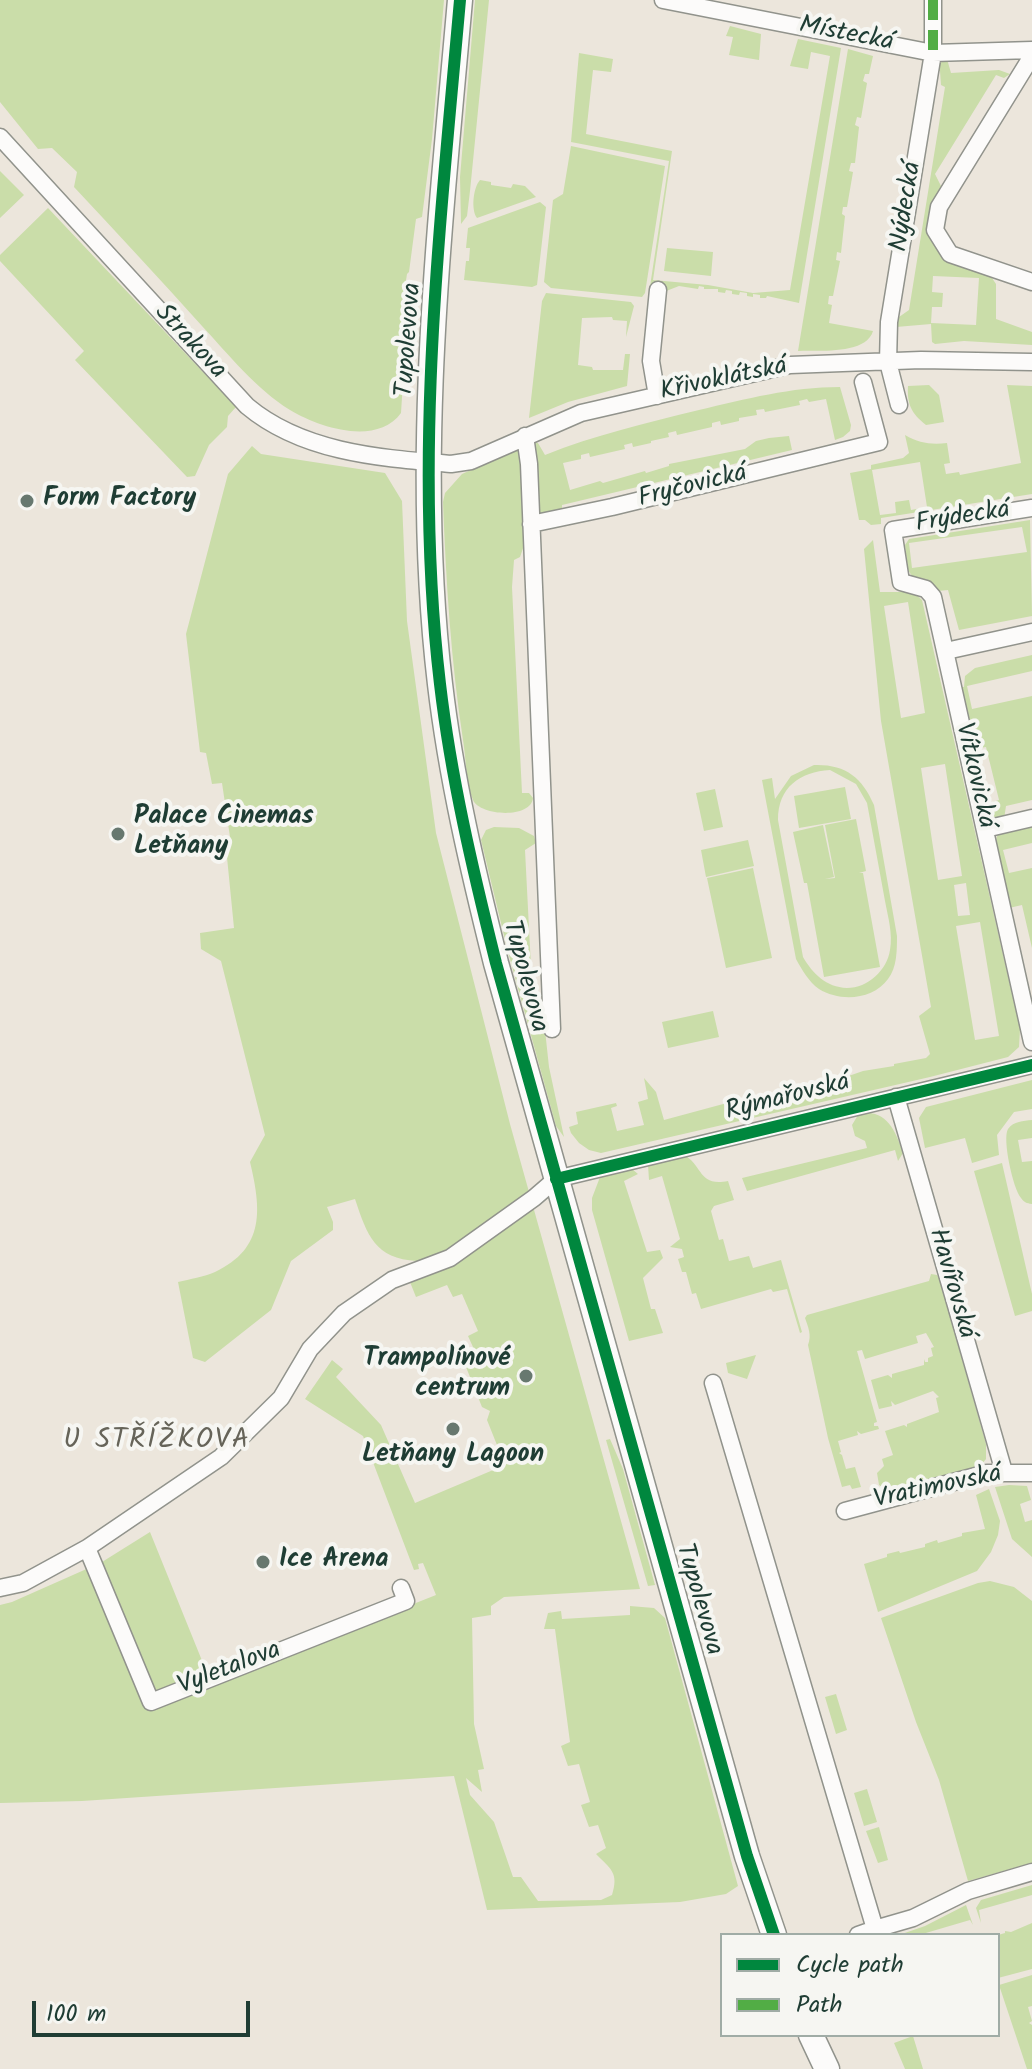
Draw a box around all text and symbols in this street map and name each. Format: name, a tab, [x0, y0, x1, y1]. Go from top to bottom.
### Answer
street label: Místecká	[796, 12, 896, 60]
street label: Nýdecká	[886, 160, 930, 254]
street label: Tupolevova	[391, 282, 431, 398]
street label: Strakova	[146, 299, 232, 387]
street label: Křivoklátská	[658, 352, 790, 410]
street label: Fryčovická	[635, 459, 751, 517]
place label: Form Factory	[43, 485, 196, 517]
marker: Form Factory	[18, 492, 36, 510]
street label: Frýdecká	[914, 496, 1012, 542]
street label: Vítkovická	[946, 720, 1000, 832]
place label: Palace Cinemas Letňany	[134, 803, 314, 864]
marker: Palace Cinemas Letňany	[109, 825, 127, 843]
street label: Tupolevova	[493, 918, 553, 1036]
street label: Rýmařovská	[723, 1069, 853, 1129]
street label: Havířovská	[919, 1225, 981, 1343]
place label: Trampolínové centrum	[363, 1345, 510, 1406]
marker: Trampolínové centrum	[517, 1367, 535, 1385]
marker: Letňany Lagoon	[444, 1420, 462, 1438]
district label: U STŘÍŽKOVA	[63, 1425, 251, 1459]
place label: Letňany Lagoon	[362, 1441, 544, 1473]
street label: Vratimovská	[871, 1460, 1005, 1518]
street label: Tupolevova	[666, 1541, 728, 1659]
place label: Ice Arena	[279, 1546, 389, 1578]
marker: Ice Arena	[254, 1553, 272, 1571]
street label: Vyletalova	[174, 1636, 286, 1704]
legend	[720, 1933, 1000, 2037]
text: Cycle path	[796, 1946, 904, 1985]
scale bar	[36, 1985, 254, 2035]
text: Path	[796, 1986, 842, 2025]
text: 100 m	[46, 1995, 106, 2034]

